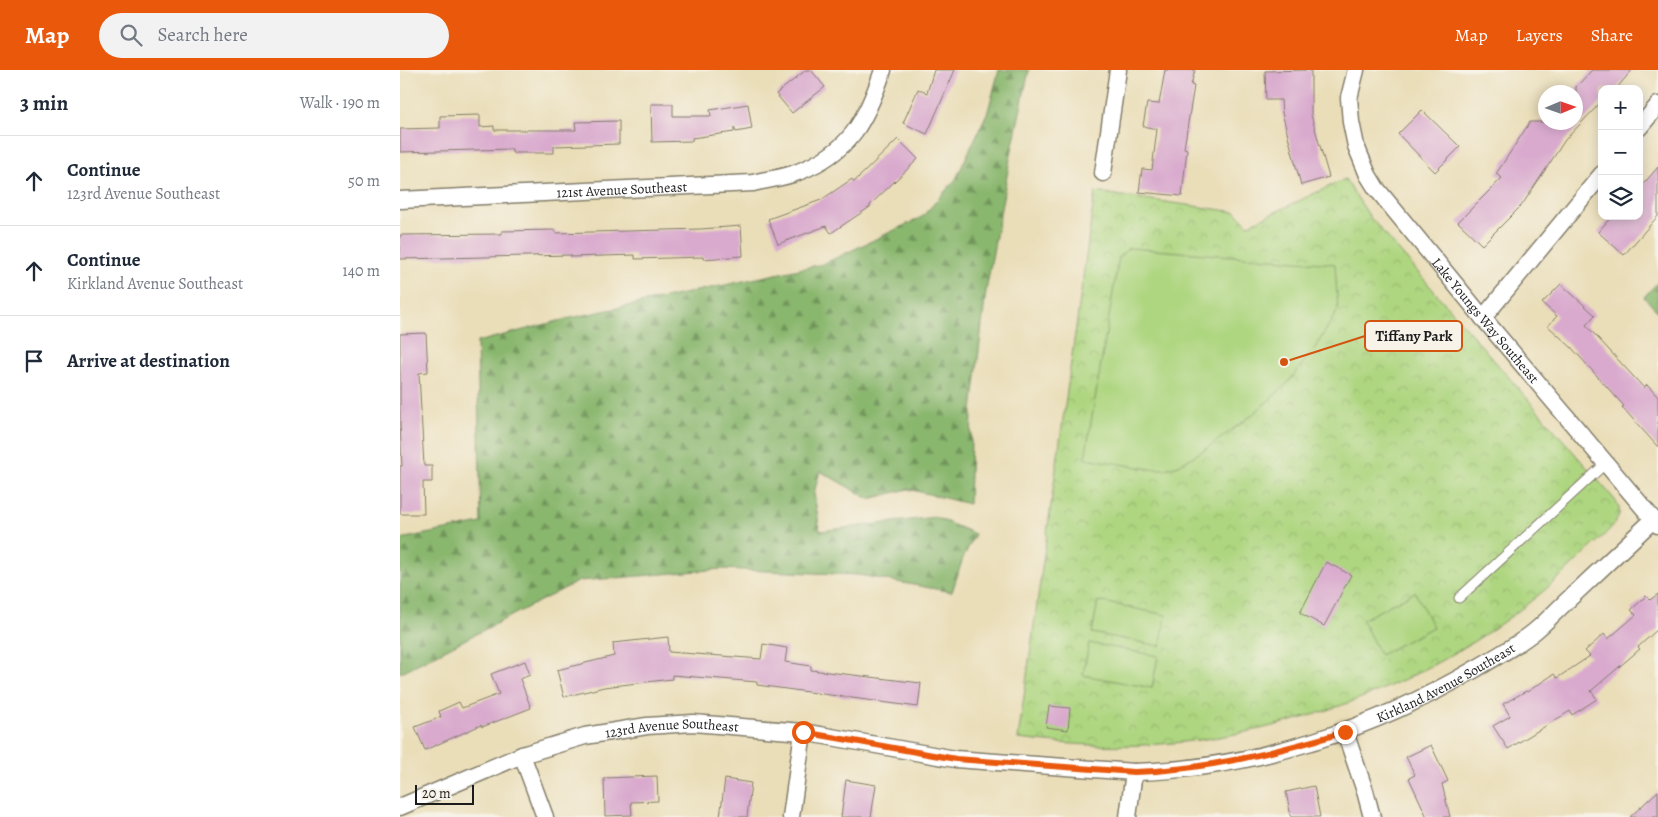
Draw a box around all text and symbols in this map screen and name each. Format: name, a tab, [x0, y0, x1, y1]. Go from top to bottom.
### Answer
search box	[99, 13, 449, 58]
text: Map	[25, 19, 69, 51]
icon: search	[117, 21, 145, 49]
text: Search here	[157, 22, 248, 48]
text: Map	[1455, 23, 1488, 47]
text: Layers	[1516, 23, 1563, 47]
text: Share	[1591, 23, 1633, 47]
north arrow	[1538, 85, 1583, 130]
map controls	[1598, 85, 1643, 220]
button: +	[1598, 85, 1643, 130]
text: 3 min	[20, 89, 68, 117]
text: Walk · 190 m	[300, 92, 380, 114]
button: −	[1598, 130, 1643, 175]
text: Continue	[67, 157, 141, 183]
icon: ahead	[20, 167, 48, 195]
text: 50 m	[348, 170, 380, 192]
button: layers	[1598, 175, 1643, 220]
street label: 121st Avenue Southeast	[556, 177, 688, 202]
text: 123rd Avenue Southeast	[67, 183, 220, 205]
text: Continue	[67, 247, 141, 273]
street label: Lake Youngs Way Southeast	[1427, 254, 1543, 388]
icon: ahead	[20, 257, 48, 285]
text: 140 m	[342, 260, 380, 282]
text: Kirkland Avenue Southeast	[67, 273, 243, 295]
callout: Tiffany Park	[1365, 321, 1462, 351]
text: Tiffany Park	[1375, 326, 1453, 346]
icon: arrive	[20, 347, 48, 375]
text: Arrive at destination	[67, 348, 230, 374]
street label: Kirkland Avenue Southeast	[1373, 639, 1519, 727]
street label: 123rd Avenue Southeast	[604, 714, 740, 743]
route start	[792, 721, 815, 744]
route end	[1334, 721, 1357, 744]
scale bar	[415, 782, 474, 805]
text: 20 m	[422, 784, 451, 803]

